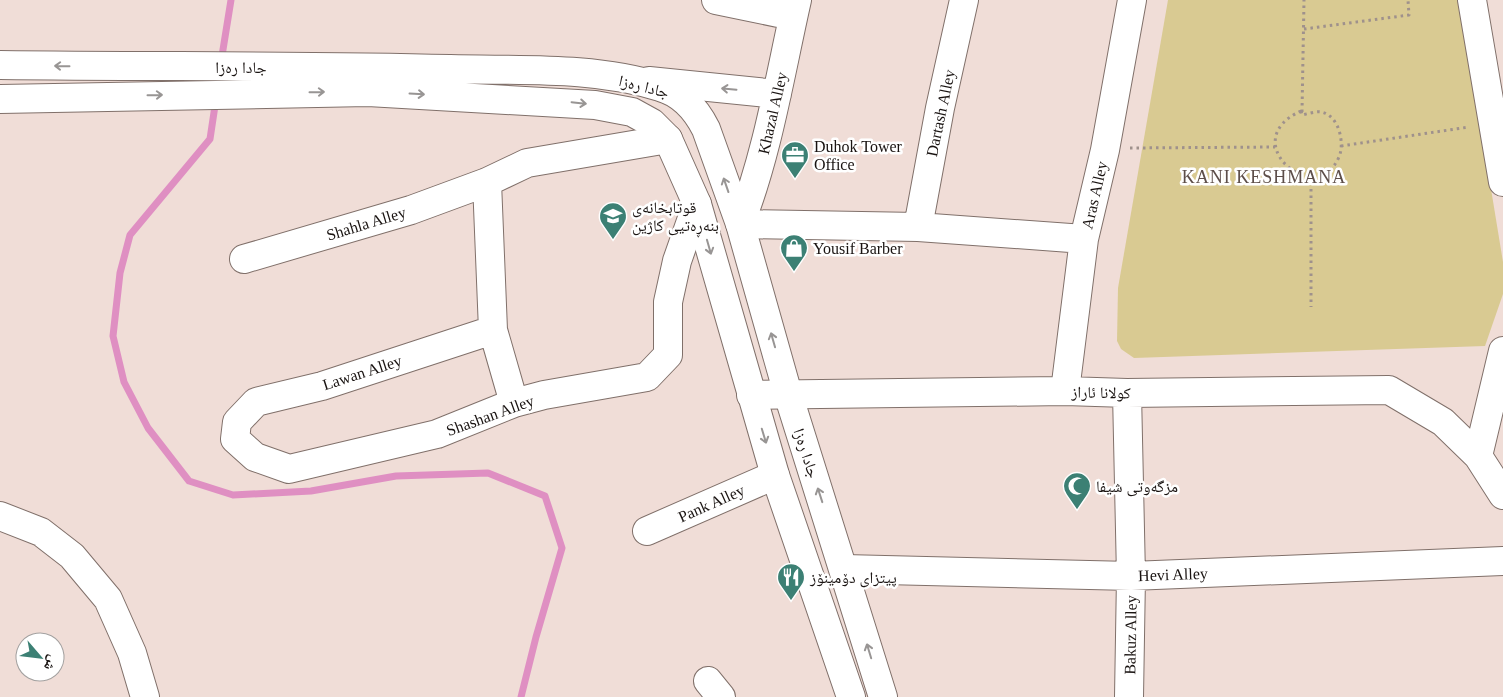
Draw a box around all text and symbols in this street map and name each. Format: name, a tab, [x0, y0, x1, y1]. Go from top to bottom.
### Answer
street label: جادا ره‌زا	[215, 59, 267, 77]
one-way arrow	[54, 61, 70, 71]
street label: Dartash Alley	[923, 68, 959, 158]
street label: Khazal Alley	[755, 70, 791, 156]
street label: جادا ره‌زا	[617, 72, 671, 102]
one-way arrow	[721, 84, 737, 94]
one-way arrow	[308, 87, 325, 97]
one-way arrow	[146, 90, 162, 99]
one-way arrow	[408, 90, 424, 99]
one-way arrow	[571, 98, 587, 108]
place label: Duhok Tower Office	[814, 138, 903, 173]
office icon: Duhok Tower Office	[780, 140, 810, 179]
street label: Aras Alley	[1078, 160, 1111, 231]
district label: KANI KESHMANA	[1182, 167, 1346, 187]
one-way arrow	[721, 177, 730, 193]
place label: قوتابخانەی بنەڕەتیی کاژین	[632, 199, 719, 238]
school or university icon: قوتابخانەی بنەڕەتیی کاژین	[598, 201, 628, 240]
street label: Shahla Alley	[324, 203, 408, 245]
shop icon: Yousif Barber	[779, 233, 809, 272]
one-way arrow	[705, 238, 714, 254]
place label: Yousif Barber	[813, 240, 903, 257]
one-way arrow	[767, 332, 777, 348]
street label: Lawan Alley	[320, 352, 404, 394]
street label: کولانا ئاراز	[1070, 383, 1131, 403]
street label: Shashan Alley	[444, 392, 537, 440]
street label: جادا ره‌زا	[790, 426, 823, 481]
one-way arrow	[759, 428, 769, 444]
mosque icon: مزگەوتی شیفا	[1062, 471, 1092, 510]
place label: مزگەوتی شیفا	[1096, 478, 1178, 497]
street label: Pank Alley	[675, 481, 747, 527]
one-way arrow	[815, 488, 825, 504]
restaurant icon: پیتزای دۆمینۆز	[776, 562, 806, 601]
street label: Hevi Alley	[1138, 565, 1208, 585]
place label: پیتزای دۆمینۆز	[809, 569, 897, 588]
street label: Bakuz Alley	[1121, 595, 1141, 675]
north arrow	[15, 632, 65, 682]
one-way arrow	[863, 643, 873, 659]
text: ش	[40, 652, 61, 673]

